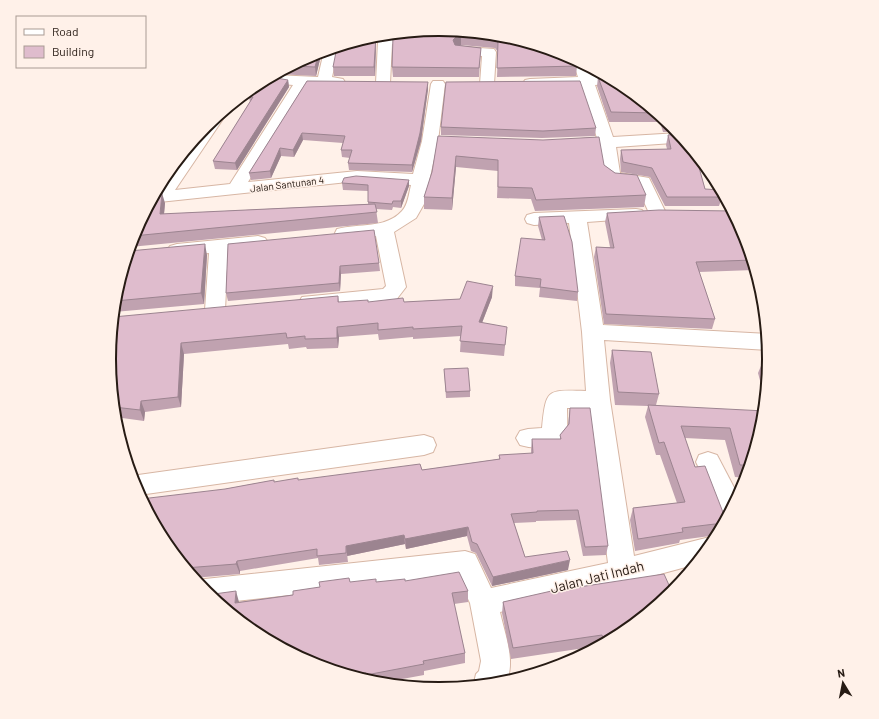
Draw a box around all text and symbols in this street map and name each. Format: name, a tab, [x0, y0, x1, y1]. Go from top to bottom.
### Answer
legend	[16, 16, 146, 68]
text: Road	[52, 24, 79, 38]
text: Building	[52, 44, 94, 58]
street label: Jalan Santunan 4	[249, 174, 325, 194]
street label: Jalan Jati Indah	[548, 557, 646, 596]
north arrow	[823, 663, 863, 703]
text: N	[836, 666, 846, 680]

